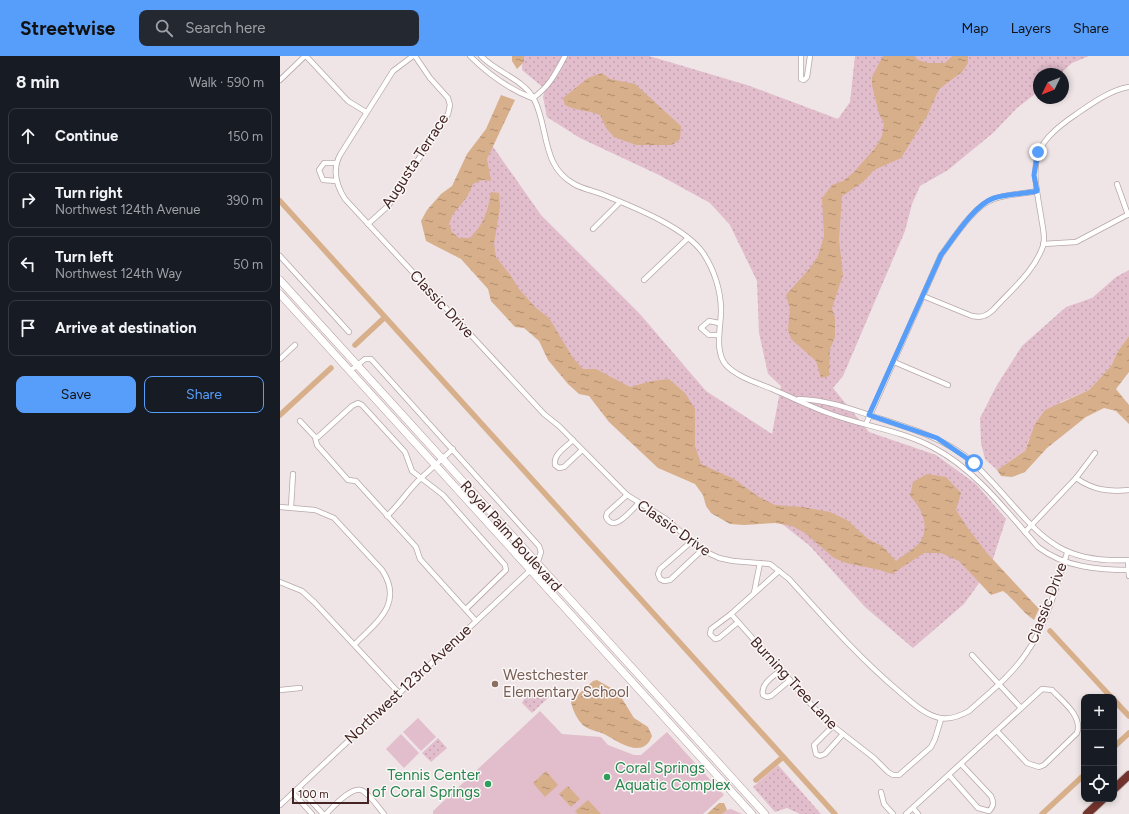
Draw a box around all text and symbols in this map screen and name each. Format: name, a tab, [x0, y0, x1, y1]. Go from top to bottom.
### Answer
search box	[139, 10, 419, 46]
text: Streetwise	[20, 17, 115, 40]
icon: search	[153, 17, 175, 39]
text: Search here	[185, 19, 265, 37]
text: Map	[961, 20, 989, 37]
text: Layers	[1011, 20, 1051, 37]
text: Share	[1073, 20, 1109, 37]
north arrow	[1033, 68, 1069, 104]
text: 8 min	[16, 72, 59, 92]
text: Walk · 590 m	[189, 75, 264, 90]
street label: Augusta Terrace	[378, 110, 452, 212]
icon: ahead	[17, 125, 39, 147]
text: Continue	[55, 127, 118, 145]
text: 150 m	[228, 129, 263, 144]
route end	[1029, 143, 1047, 161]
text: Turn right	[55, 184, 123, 202]
icon: right	[17, 189, 39, 211]
text: 390 m	[226, 193, 263, 208]
text: Northwest 124th Avenue	[55, 202, 200, 217]
text: Turn left	[55, 248, 113, 266]
icon: left	[17, 253, 39, 275]
text: 50 m	[233, 257, 263, 272]
text: Northwest 124th Way	[55, 266, 182, 281]
street label: Classic Drive	[406, 267, 478, 341]
icon: arrive	[17, 317, 39, 339]
text: Arrive at destination	[55, 319, 196, 337]
button: Save	[16, 376, 136, 413]
button: Share	[144, 376, 264, 413]
route start	[965, 454, 983, 472]
street label: Royal Palm Boulevard	[457, 477, 565, 595]
street label: Classic Drive	[634, 496, 714, 560]
street label: Classic Drive	[1023, 560, 1071, 646]
street label: Northwest 123rd Avenue	[341, 621, 475, 747]
street label: Burning Tree Lane	[746, 633, 842, 733]
place label: Westchester Elementary School	[503, 666, 629, 701]
marker: Westchester Elementary School	[490, 679, 500, 689]
map controls	[1081, 694, 1117, 802]
button: +	[1081, 694, 1117, 730]
button: −	[1081, 730, 1117, 766]
place label: Coral Springs Aquatic Complex	[615, 759, 730, 794]
place label: Tennis Center of Coral Springs	[372, 766, 480, 801]
button: locate	[1081, 766, 1117, 802]
marker: Coral Springs Aquatic Complex	[602, 772, 612, 782]
marker: Tennis Center of Coral Springs	[483, 779, 493, 789]
scale bar	[292, 786, 369, 805]
text: 100 m	[298, 788, 329, 801]

